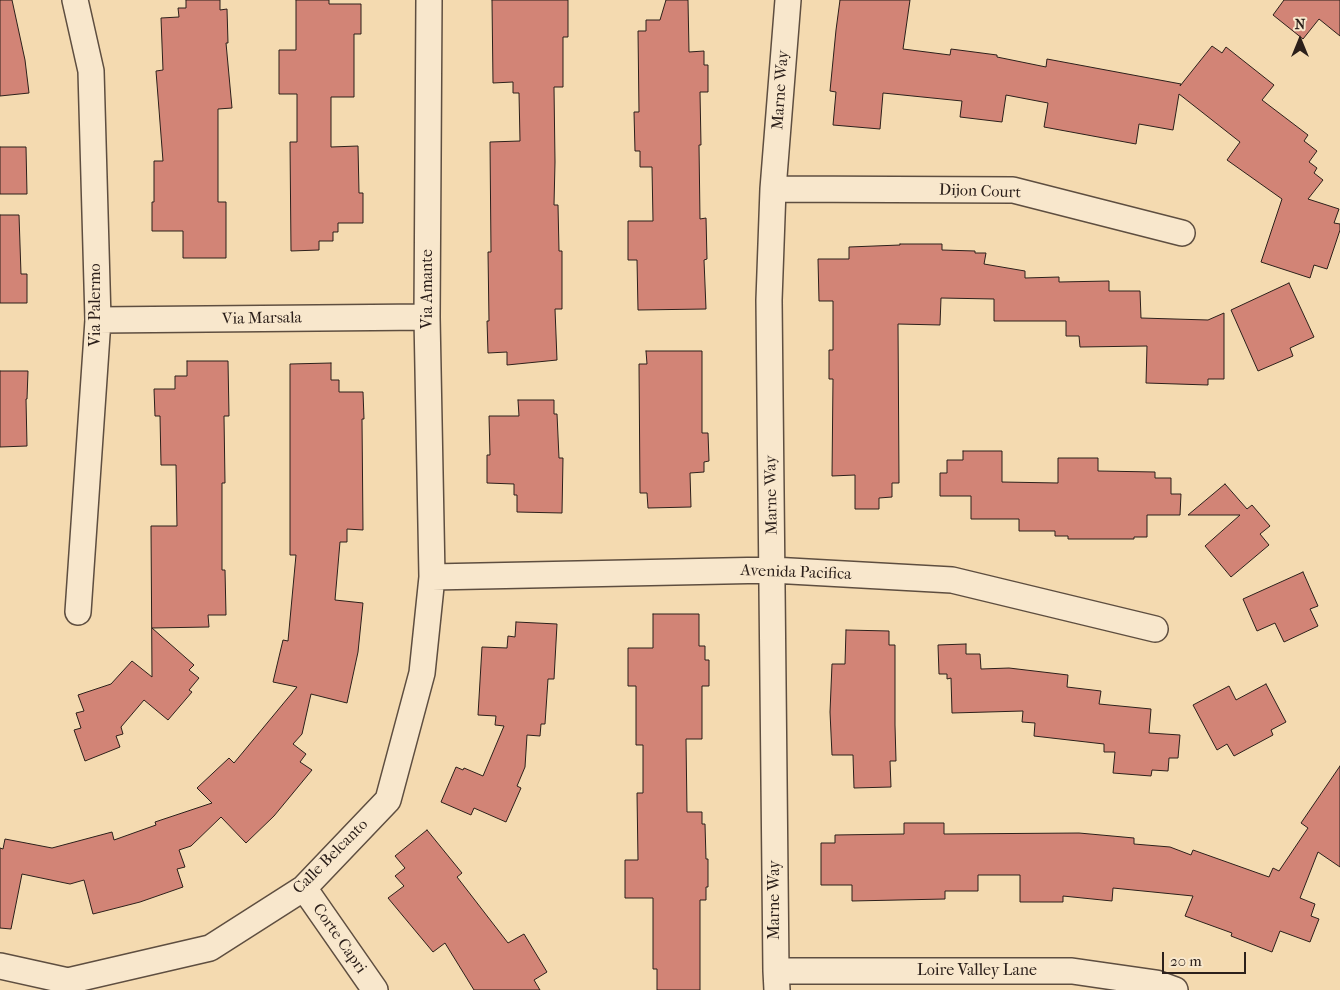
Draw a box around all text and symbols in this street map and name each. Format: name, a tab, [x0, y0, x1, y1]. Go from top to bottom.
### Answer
north arrow	[1275, 15, 1325, 65]
text: N	[1295, 16, 1305, 33]
street label: Marne Way	[769, 50, 793, 130]
street label: Dijon Court	[939, 181, 1021, 203]
street label: Via Amante	[418, 249, 438, 329]
street label: Via Palermo	[86, 263, 106, 347]
street label: Via Marsala	[222, 309, 302, 329]
street label: Marne Way	[762, 455, 782, 535]
street label: Avenida Pacifica	[740, 561, 852, 585]
street label: Calle Belcanto	[289, 815, 373, 899]
street label: Marne Way	[765, 860, 785, 940]
street label: Corte Capri	[308, 900, 370, 978]
scale bar	[1165, 942, 1249, 974]
text: 20 m	[1170, 952, 1202, 970]
street label: Loire Valley Lane	[917, 961, 1037, 981]

